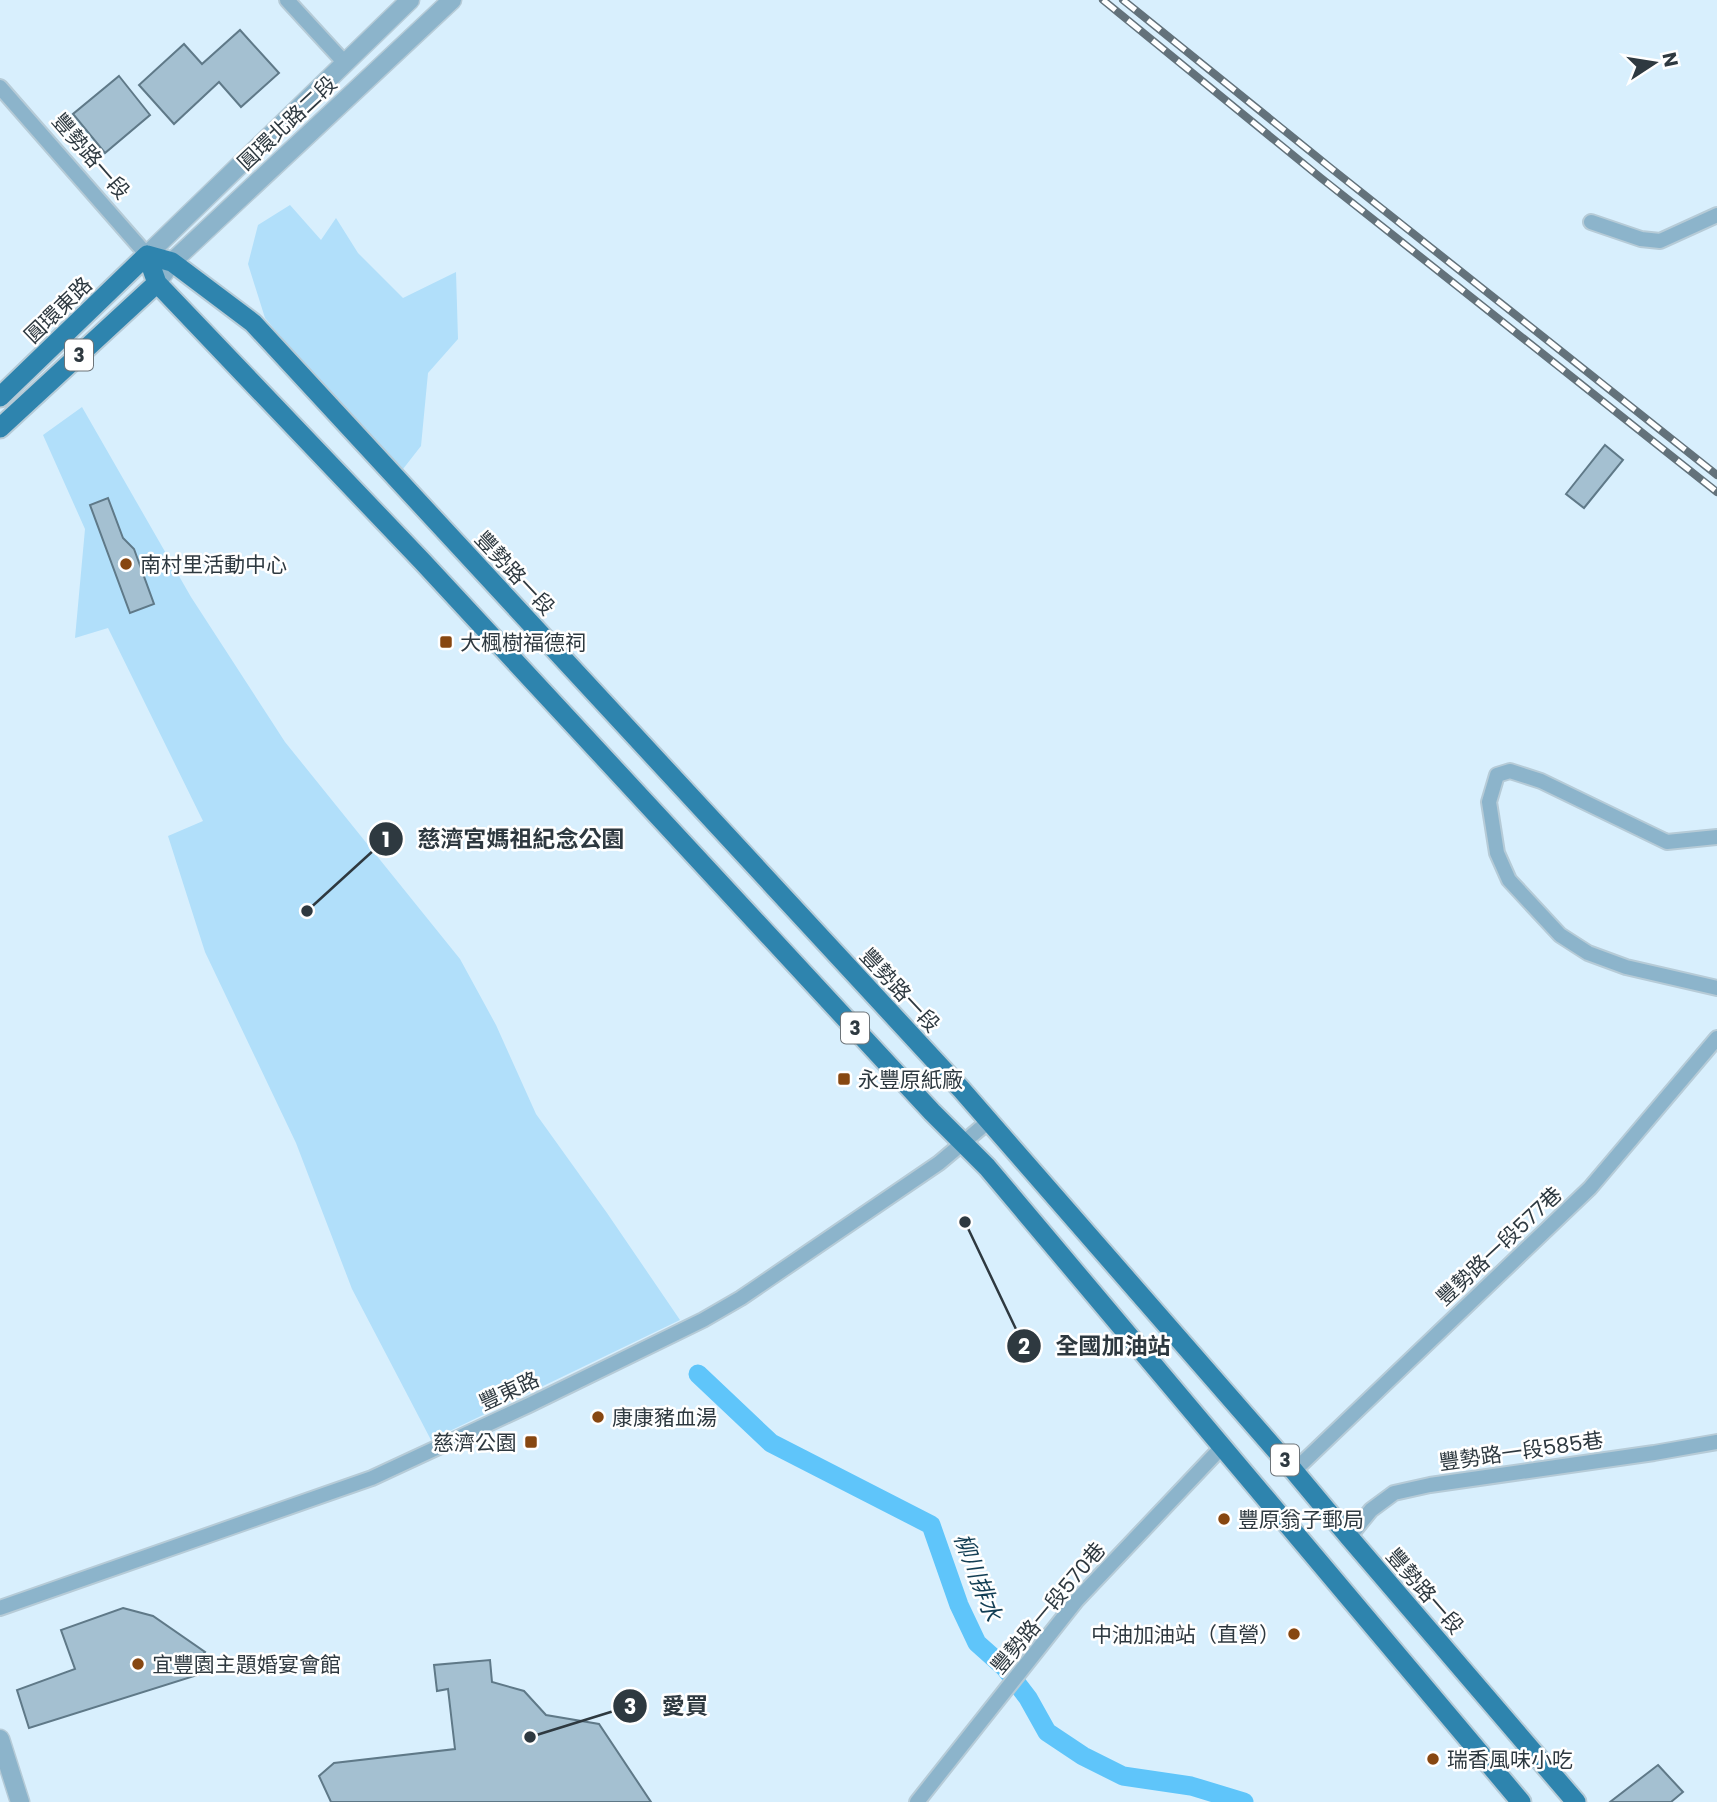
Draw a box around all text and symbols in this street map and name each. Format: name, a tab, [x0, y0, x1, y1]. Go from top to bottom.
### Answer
north arrow	[1619, 28, 1689, 98]
text: N	[1655, 50, 1685, 69]
street label: 圓環北路二段	[231, 69, 343, 177]
street label: 豐勢路一段	[46, 107, 136, 205]
street label: 圓環東路	[18, 270, 98, 350]
road number: 3	[65, 340, 93, 370]
street label: 豐勢路一段	[469, 525, 561, 621]
place label: 南村里活動中心	[140, 550, 287, 579]
marker: 南村里活動中心	[118, 556, 134, 572]
place label: 大楓樹福德祠	[460, 628, 586, 657]
marker: 大楓樹福德祠	[438, 634, 454, 650]
callout: 慈濟宮媽祖紀念公園	[369, 817, 639, 861]
text: 慈濟宮媽祖紀念公園	[418, 823, 625, 855]
text: 1	[382, 825, 390, 854]
street label: 豐勢路一段	[854, 942, 946, 1038]
road number: 3	[841, 1012, 869, 1044]
place label: 永豐原紙廠	[858, 1065, 963, 1094]
marker: 永豐原紙廠	[836, 1071, 852, 1087]
street label: 豐勢路一段577巷	[1430, 1180, 1568, 1312]
callout: 全國加油站	[1006, 1324, 1184, 1368]
text: 全國加油站	[1056, 1330, 1171, 1362]
text: 2	[1018, 1332, 1030, 1361]
street label: 豐東路	[474, 1365, 544, 1417]
place label: 康康豬血湯	[612, 1403, 717, 1432]
marker: 康康豬血湯	[590, 1409, 606, 1425]
street label: 豐勢路一段585巷	[1437, 1425, 1605, 1477]
place label: 慈濟公園	[433, 1428, 517, 1457]
marker: 慈濟公園	[523, 1434, 539, 1450]
road number: 3	[1271, 1444, 1299, 1476]
place label: 豐原翁子郵局	[1238, 1505, 1364, 1534]
marker: 豐原翁子郵局	[1216, 1511, 1232, 1527]
water label: 柳川排水	[947, 1528, 1010, 1627]
street label: 豐勢路一段570巷	[984, 1536, 1112, 1680]
street label: 豐勢路一段	[1380, 1542, 1470, 1640]
place label: 中油加油站（直營）	[1091, 1620, 1280, 1649]
marker: 中油加油站（直營）	[1286, 1626, 1302, 1642]
place label: 宜豐園主題婚宴會館	[152, 1650, 341, 1679]
marker: 宜豐園主題婚宴會館	[130, 1656, 146, 1672]
callout: 愛買	[613, 1684, 722, 1728]
text: 愛買	[662, 1690, 708, 1722]
text: 3	[624, 1692, 636, 1721]
place label: 瑞香風味小吃	[1447, 1745, 1573, 1774]
marker: 瑞香風味小吃	[1425, 1751, 1441, 1767]

